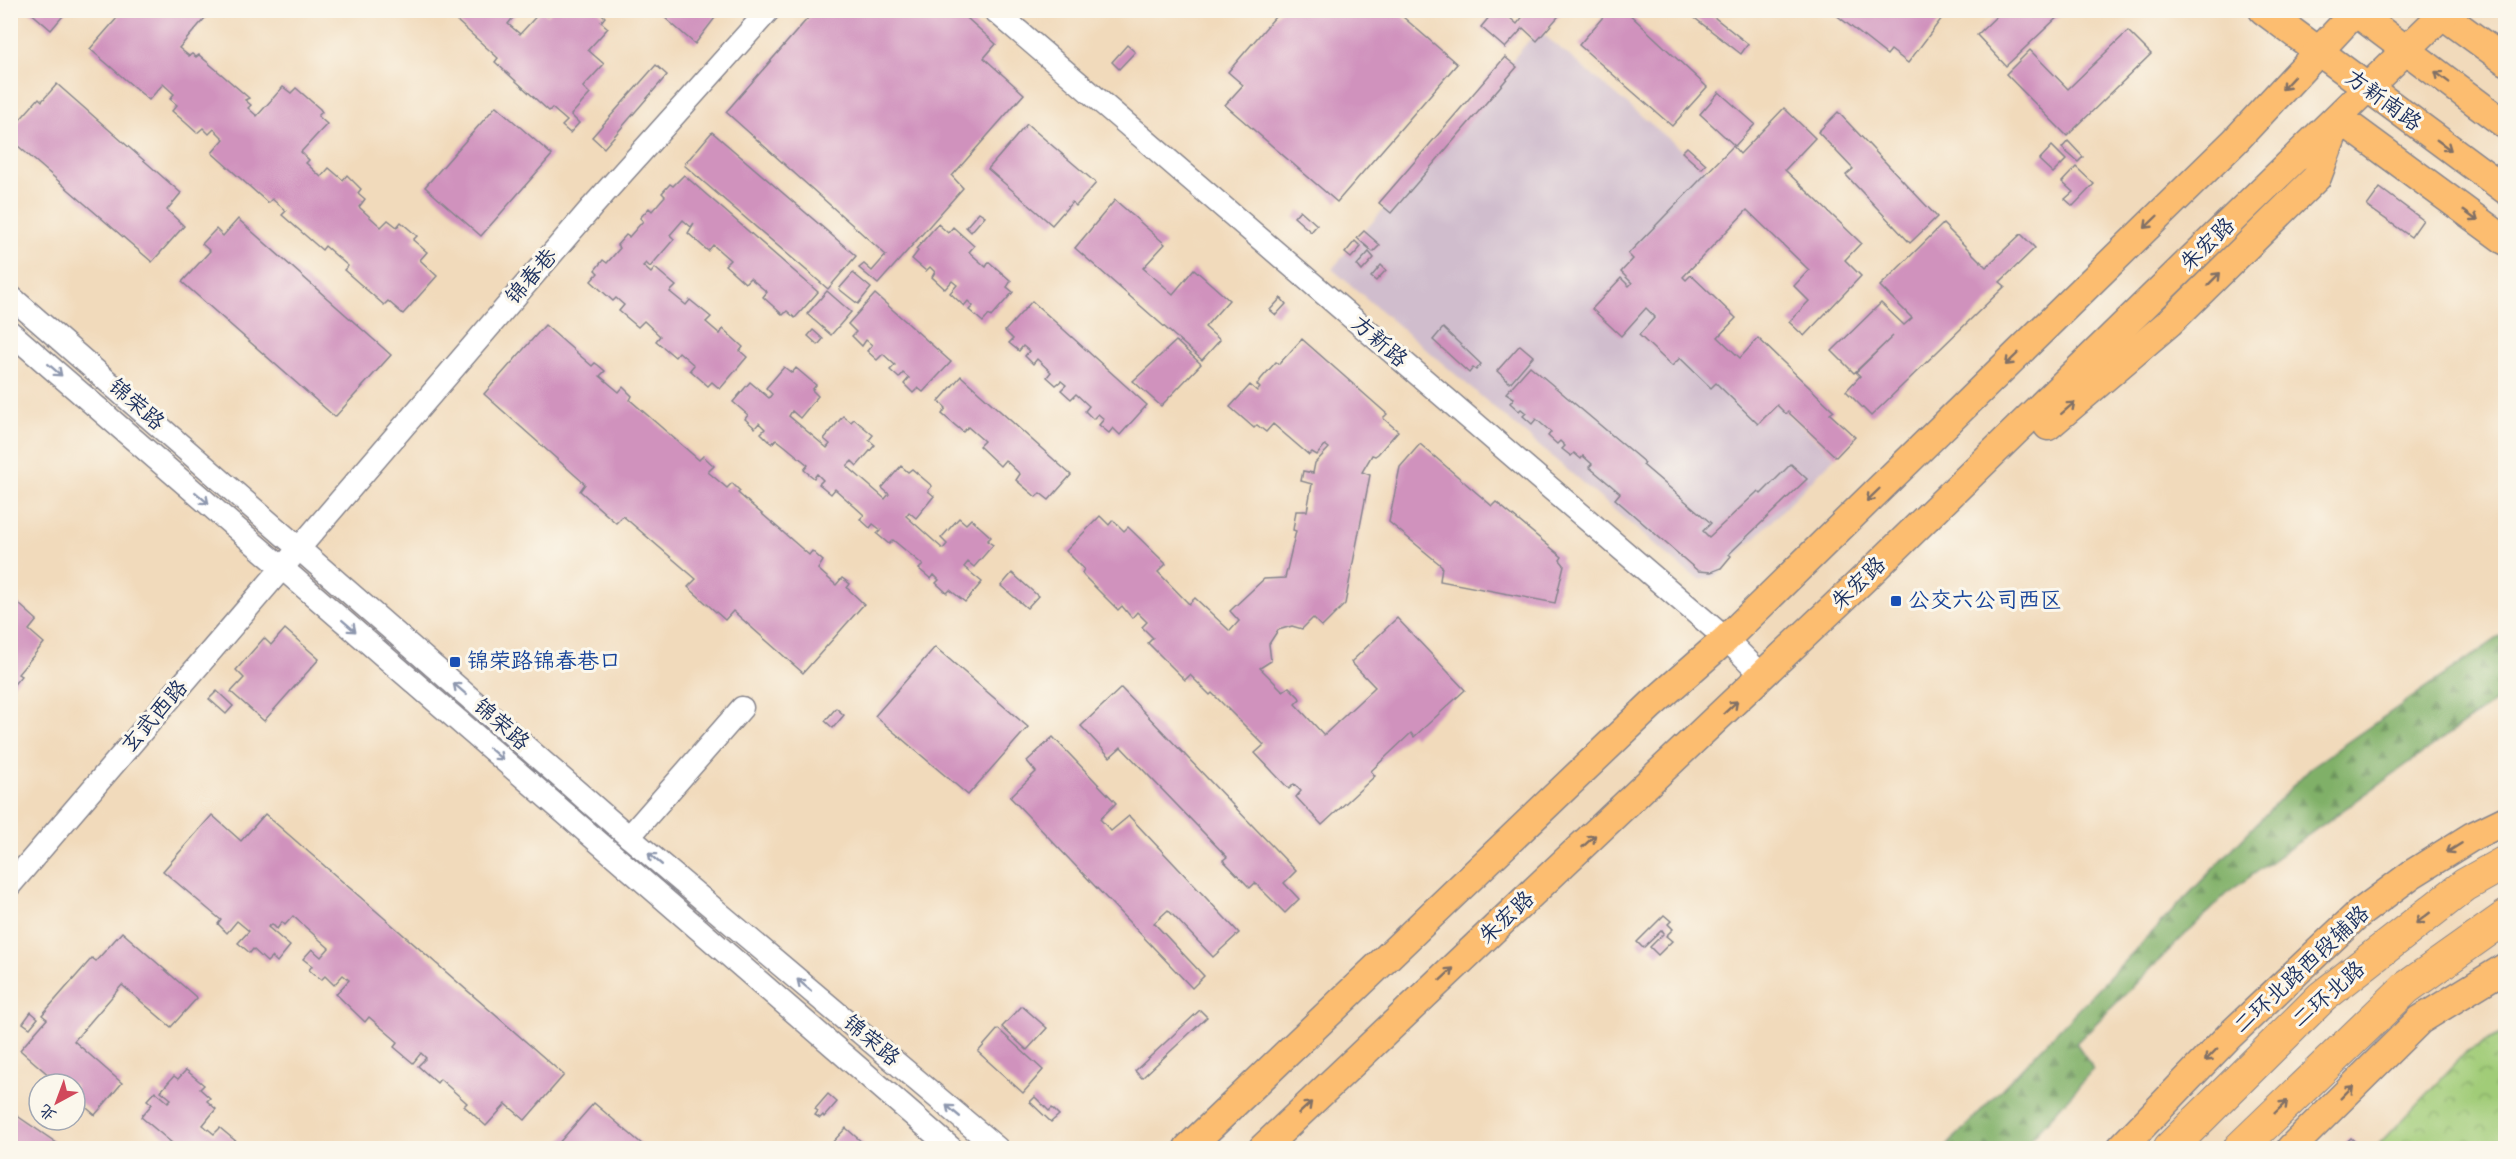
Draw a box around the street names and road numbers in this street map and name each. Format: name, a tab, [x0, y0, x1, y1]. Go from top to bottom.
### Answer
street label: 方新南路	[2339, 64, 2427, 138]
street label: 朱宏路	[2175, 212, 2241, 278]
street label: 锦春巷	[500, 243, 564, 311]
street label: 方新路	[1345, 310, 1413, 374]
street label: 锦荣路	[102, 373, 170, 437]
street label: 朱宏路	[1826, 551, 1892, 617]
street label: 玄武西路	[116, 675, 194, 759]
street label: 锦荣路	[467, 693, 535, 757]
street label: 朱宏路	[1473, 885, 1541, 951]
street label: 二环北路西段辅路	[2229, 900, 2375, 1040]
street label: 二环北路	[2287, 956, 2371, 1034]
street label: 锦荣路	[837, 1009, 905, 1073]

